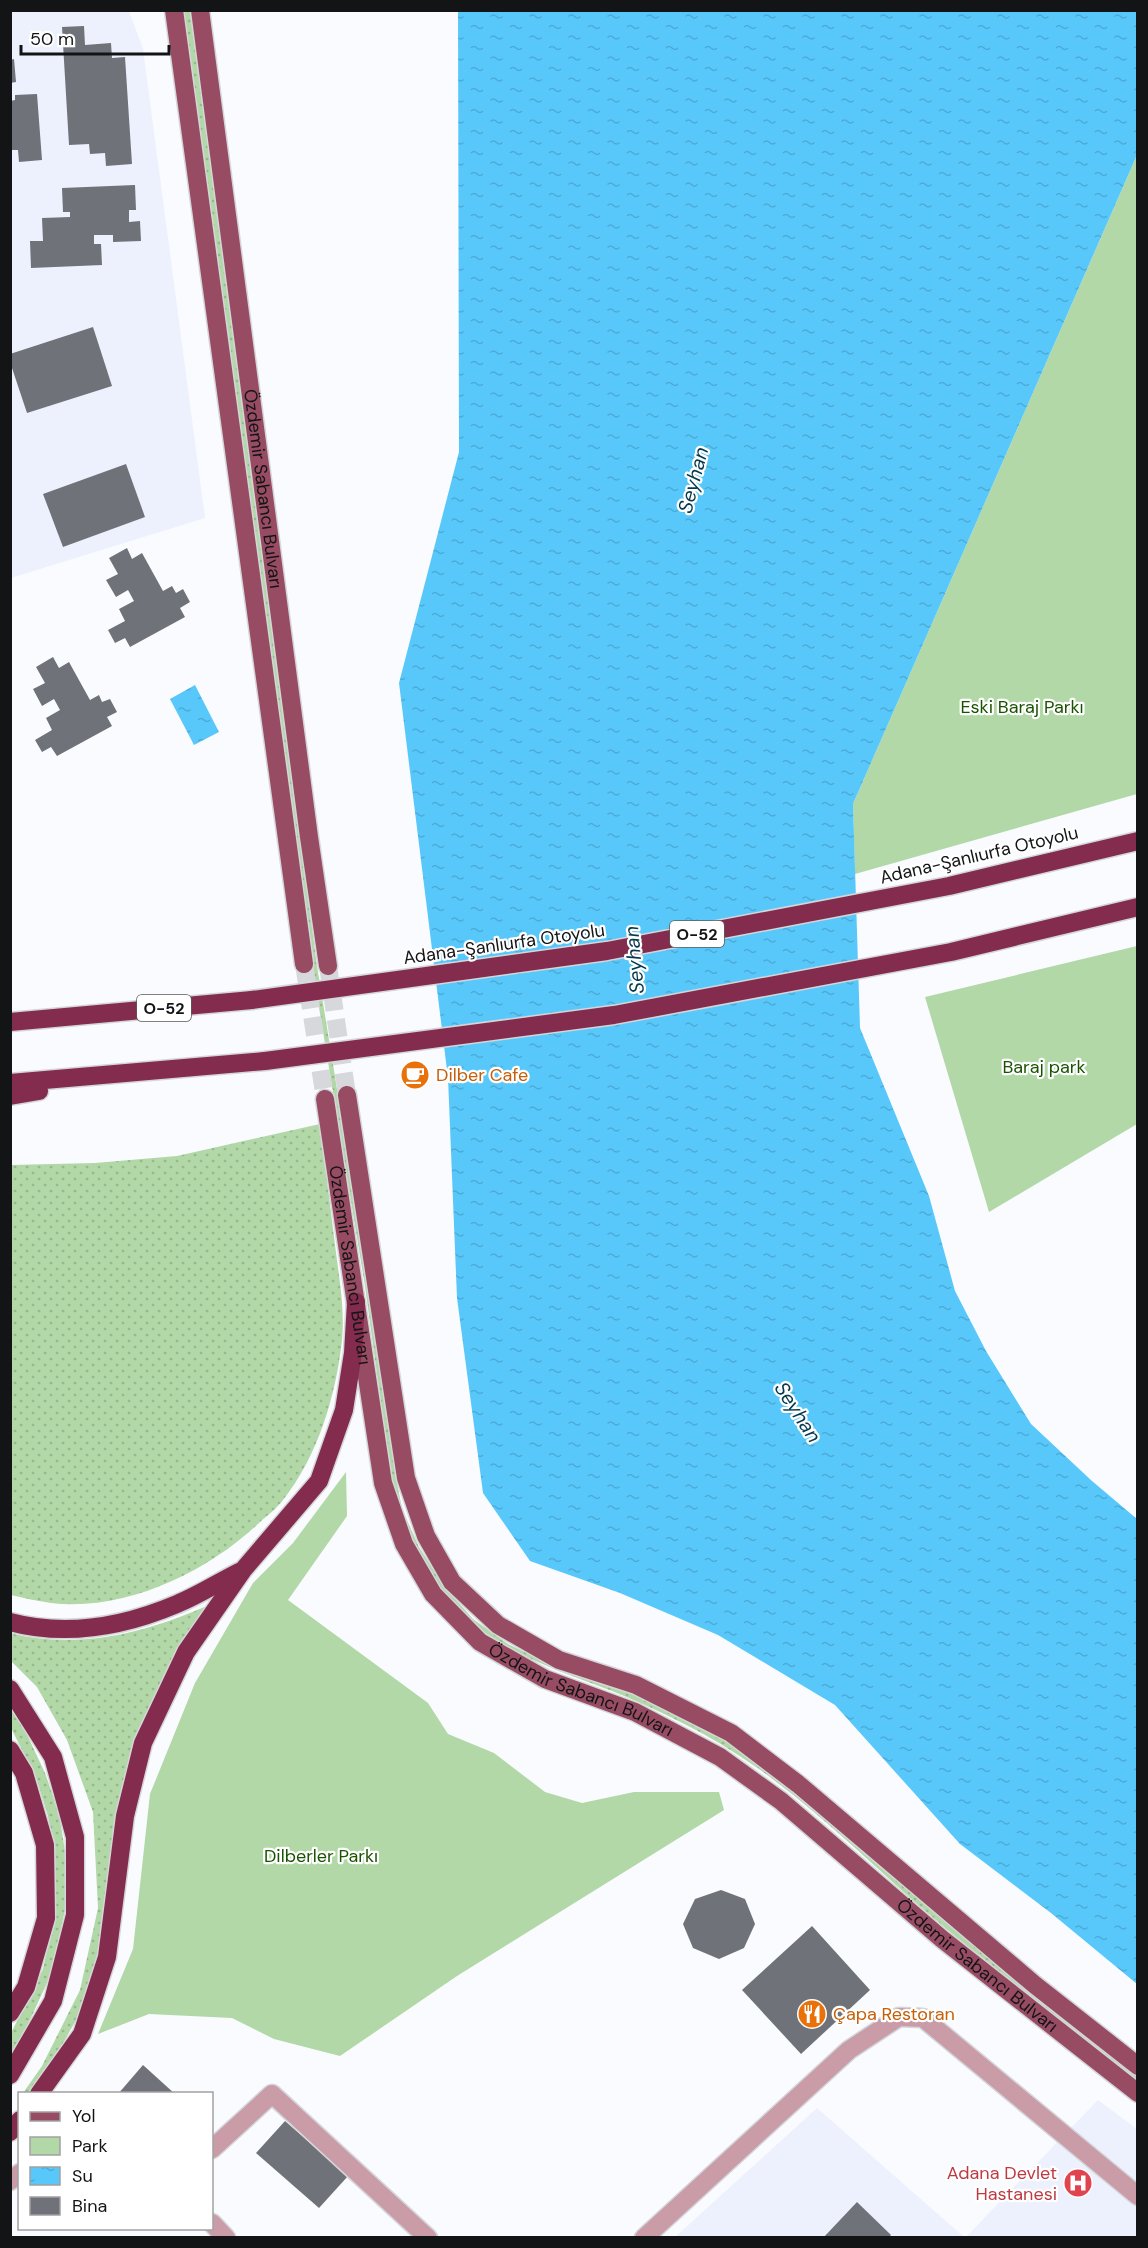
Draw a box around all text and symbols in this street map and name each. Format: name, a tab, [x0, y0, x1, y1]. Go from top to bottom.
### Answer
scale bar	[21, 18, 170, 56]
text: 50 m	[30, 27, 74, 51]
street label: Özdemir Sabancı Bulvarı	[238, 388, 288, 590]
water label: Seyhan	[672, 444, 714, 516]
park label: Eski Baraj Parkı	[960, 695, 1084, 719]
street label: Adana-Şanlıurfa Otoyolu	[877, 820, 1081, 890]
street label: Adana-Şanlıurfa Otoyolu	[402, 918, 606, 970]
road number: O-52	[670, 921, 724, 947]
water label: Seyhan	[618, 925, 650, 995]
road number: O-52	[137, 995, 191, 1021]
park label: Baraj park	[1002, 1055, 1086, 1079]
cafe icon: Dilber Cafe	[399, 1059, 431, 1091]
place label: Dilber Cafe	[436, 1063, 528, 1087]
street label: Özdemir Sabancı Bulvarı	[323, 1164, 377, 1366]
water label: Seyhan	[769, 1376, 827, 1448]
street label: Özdemir Sabancı Bulvarı	[484, 1637, 678, 1742]
park label: Dilberler Parkı	[264, 1844, 378, 1868]
street label: Özdemir Sabancı Bulvarı	[891, 1893, 1063, 2038]
restaurant icon: Çapa Restoran	[796, 1998, 828, 2030]
place label: Çapa Restoran	[833, 2002, 955, 2026]
legend	[18, 2092, 213, 2230]
text: Yol	[72, 2104, 96, 2128]
text: Park	[72, 2134, 108, 2158]
place label: Adana Devlet Hastanesi	[947, 2161, 1057, 2206]
text: Su	[72, 2164, 93, 2188]
hospital icon: Adana Devlet Hastanesi	[1062, 2167, 1094, 2199]
text: Bina	[72, 2194, 107, 2218]

